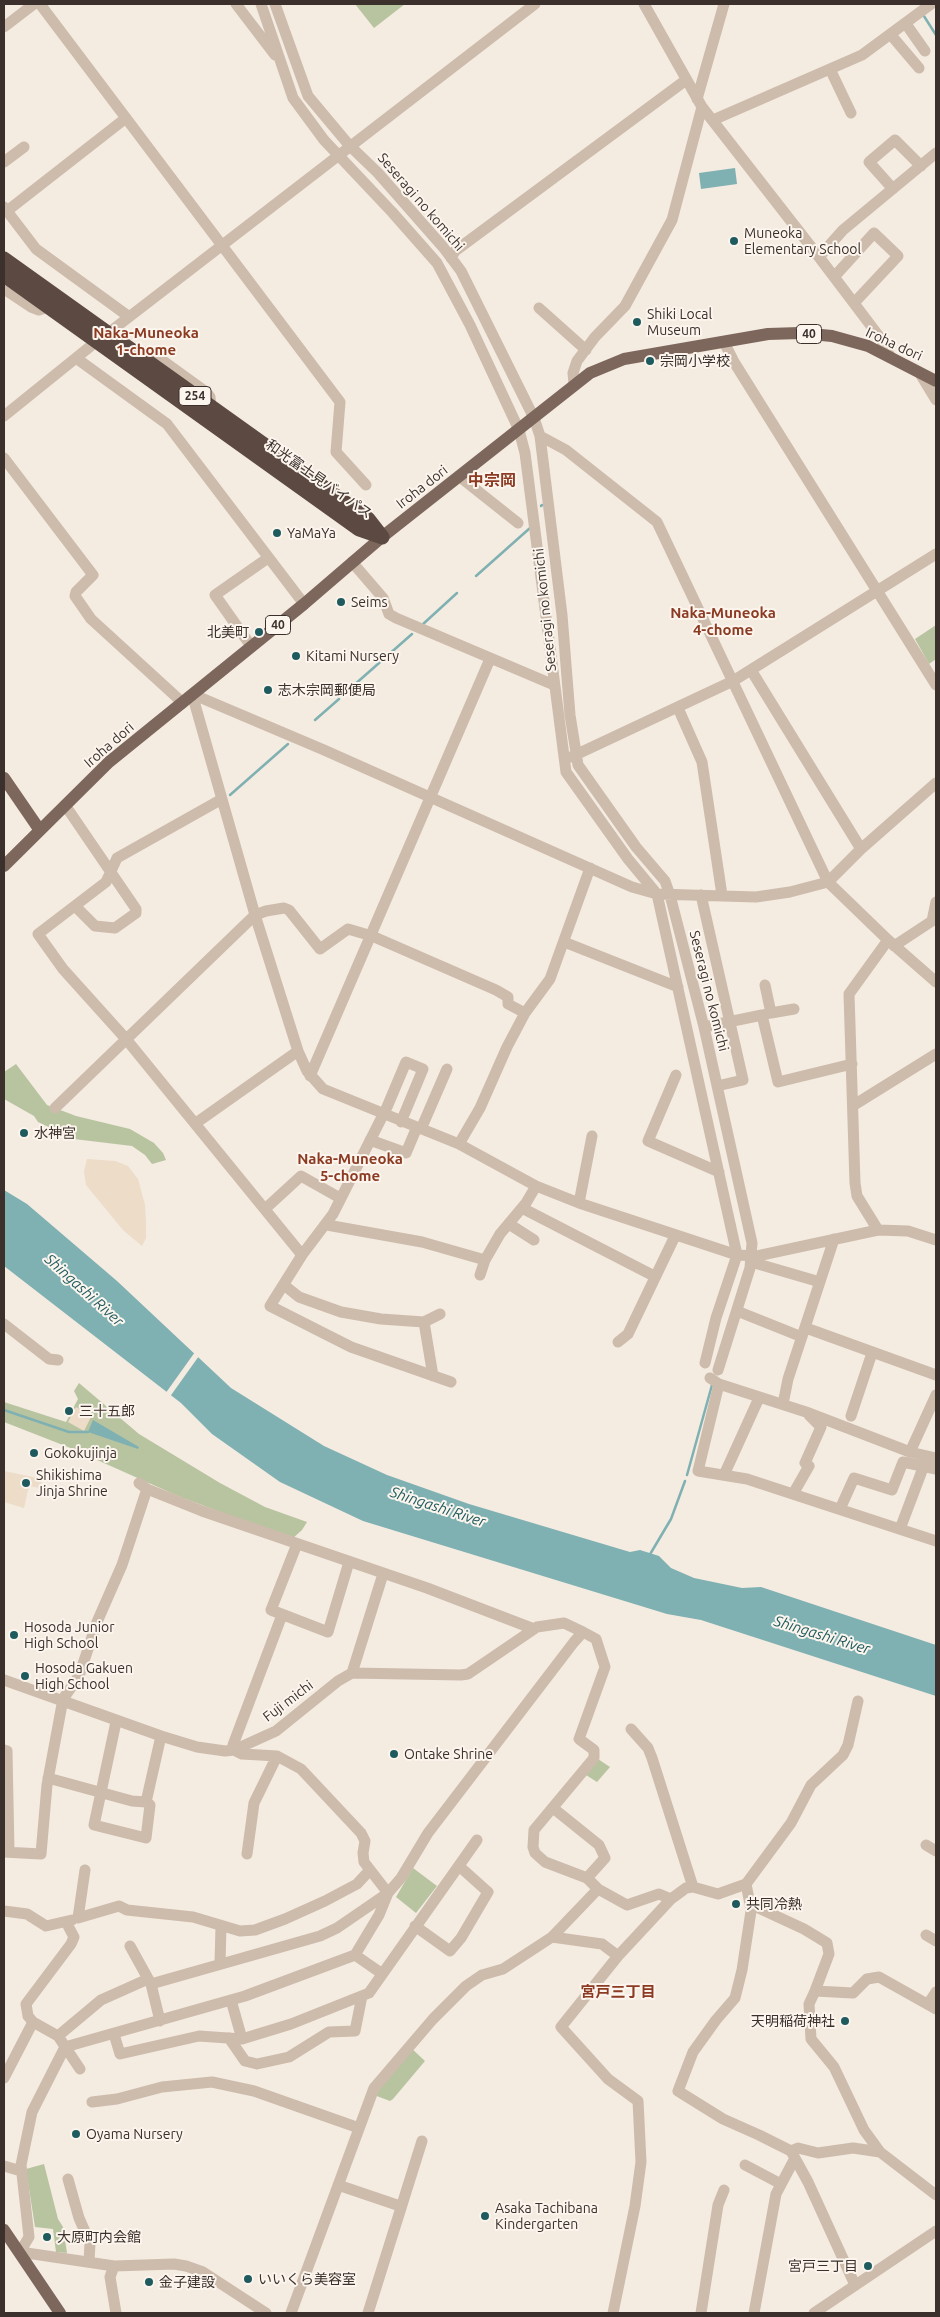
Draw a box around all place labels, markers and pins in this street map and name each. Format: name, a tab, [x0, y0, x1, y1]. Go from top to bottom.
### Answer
place label: Muneoka Elementary School	[744, 225, 861, 258]
marker: Muneoka Elementary School	[728, 235, 740, 247]
place label: Shiki Local Museum	[647, 306, 712, 338]
marker: Shiki Local Museum	[631, 316, 643, 328]
place label: 宗岡小学校	[660, 353, 730, 369]
marker: 宗岡小学校	[644, 355, 656, 367]
place label: YaMaYa	[287, 525, 336, 541]
marker: YaMaYa	[271, 527, 283, 539]
place label: Seims	[351, 594, 388, 610]
marker: Seims	[335, 596, 347, 608]
place label: 北美町	[207, 624, 249, 640]
marker: 北美町	[253, 626, 265, 638]
place label: Kitami Nursery	[306, 648, 399, 664]
marker: Kitami Nursery	[290, 650, 302, 662]
place label: 志木宗岡郵便局	[278, 682, 376, 698]
marker: 志木宗岡郵便局	[262, 684, 274, 696]
place label: 水神宮	[34, 1125, 76, 1141]
marker: 水神宮	[18, 1127, 30, 1139]
place label: 三十五郎	[79, 1403, 135, 1419]
marker: 三十五郎	[63, 1405, 75, 1417]
place label: Gokokujinja	[44, 1445, 117, 1461]
marker: Gokokujinja	[28, 1447, 40, 1459]
place label: Shikishima Jinja Shrine	[36, 1467, 108, 1500]
marker: Shikishima Jinja Shrine	[20, 1477, 32, 1489]
place label: Hosoda Junior High School	[24, 1619, 115, 1651]
marker: Hosoda Junior High School	[8, 1629, 20, 1641]
place label: Hosoda Gakuen High School	[35, 1660, 133, 1692]
marker: Hosoda Gakuen High School	[19, 1670, 31, 1682]
place label: Ontake Shrine	[404, 1746, 493, 1762]
marker: Ontake Shrine	[388, 1748, 400, 1760]
place label: 共同冷熱	[746, 1896, 802, 1912]
marker: 共同冷熱	[730, 1898, 742, 1910]
place label: 天明稲荷神社	[751, 2013, 835, 2029]
marker: 天明稲荷神社	[839, 2015, 851, 2027]
place label: Oyama Nursery	[86, 2126, 183, 2142]
marker: Oyama Nursery	[70, 2128, 82, 2140]
place label: Asaka Tachibana Kindergarten	[495, 2200, 598, 2232]
marker: Asaka Tachibana Kindergarten	[479, 2210, 491, 2222]
place label: 大原町内会館	[57, 2229, 141, 2245]
marker: 大原町内会館	[41, 2231, 53, 2243]
place label: 宮戸三丁目	[788, 2258, 858, 2274]
marker: 宮戸三丁目	[862, 2260, 874, 2272]
place label: いいくら美容室	[258, 2271, 356, 2287]
marker: いいくら美容室	[242, 2273, 254, 2285]
place label: 金子建設	[159, 2274, 215, 2290]
marker: 金子建設	[143, 2276, 155, 2288]

